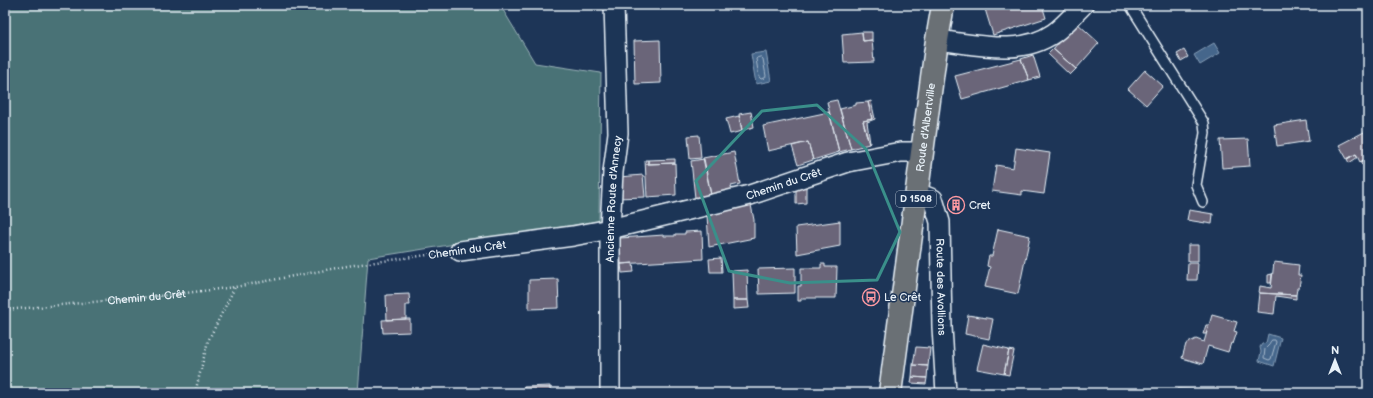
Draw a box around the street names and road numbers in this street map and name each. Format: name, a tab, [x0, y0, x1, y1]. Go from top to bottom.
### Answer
street label: Route d'Albertville	[913, 82, 938, 173]
street label: Ancienne Route d'Annecy	[604, 135, 624, 263]
street label: Chemin du Crêt	[744, 165, 823, 202]
road number: D 1508	[896, 191, 936, 207]
street label: Chemin du Crêt	[427, 238, 507, 262]
street label: Route des Avollions	[934, 238, 949, 336]
street label: Chemin du Crêt	[107, 286, 187, 307]

